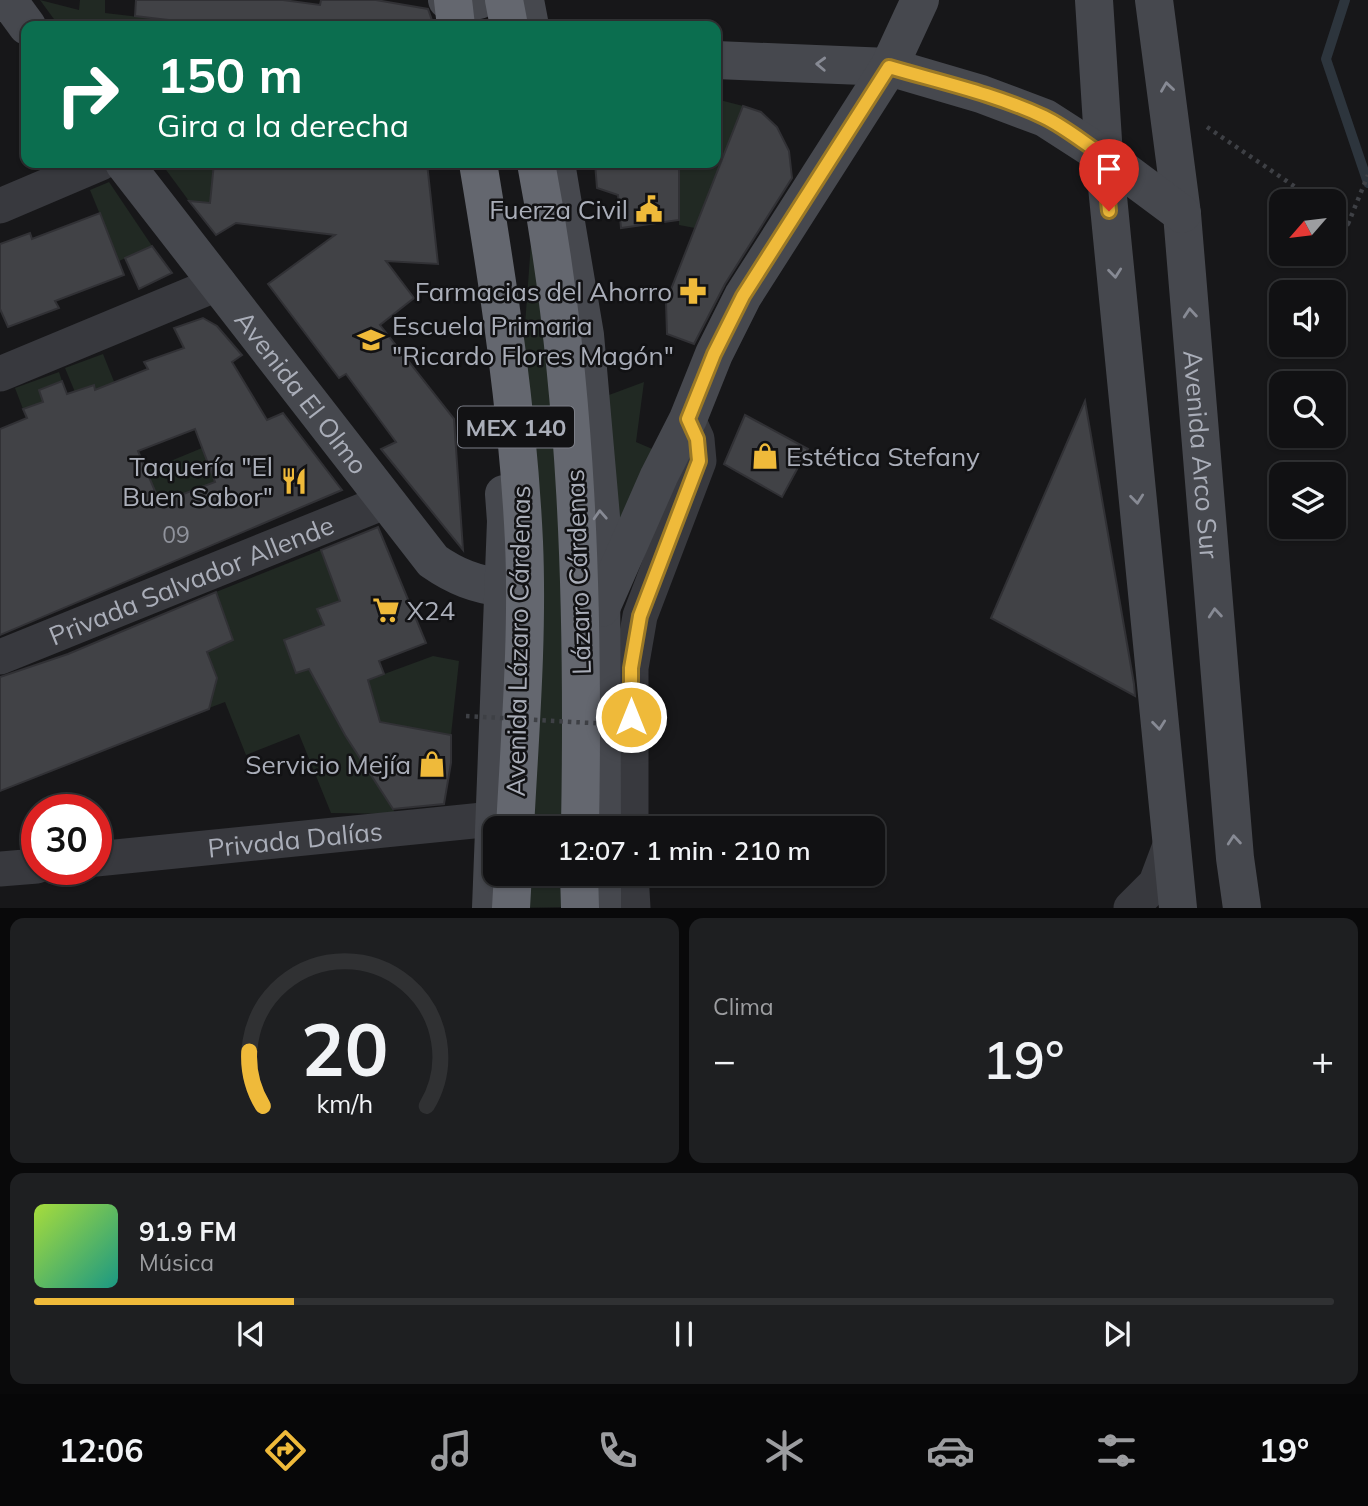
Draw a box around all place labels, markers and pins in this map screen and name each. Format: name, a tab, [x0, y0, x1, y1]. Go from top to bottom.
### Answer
pin	[1079, 139, 1139, 211]
place label: Fuerza Civil	[489, 193, 628, 226]
public building icon: Fuerza Civil	[634, 194, 664, 224]
place label: Farmacias del Ahorro	[415, 275, 672, 308]
pharmacy icon: Farmacias del Ahorro	[678, 276, 708, 306]
place label: Escuela Primaria "Ricardo Flores Magón"	[392, 309, 674, 372]
school or university icon: Escuela Primaria "Ricardo Flores Magón"	[356, 325, 386, 355]
place label: Estética Stefany	[786, 440, 980, 473]
shop icon: Estética Stefany	[750, 441, 780, 471]
place label: Taquería "El Buen Sabor"	[122, 450, 273, 513]
restaurant icon: Taquería "El Buen Sabor"	[279, 466, 309, 496]
place label: X24	[407, 594, 455, 627]
supermarket icon: X24	[371, 595, 401, 625]
place label: Servicio Mejía	[245, 748, 411, 781]
shop icon: Servicio Mejía	[417, 749, 447, 779]

